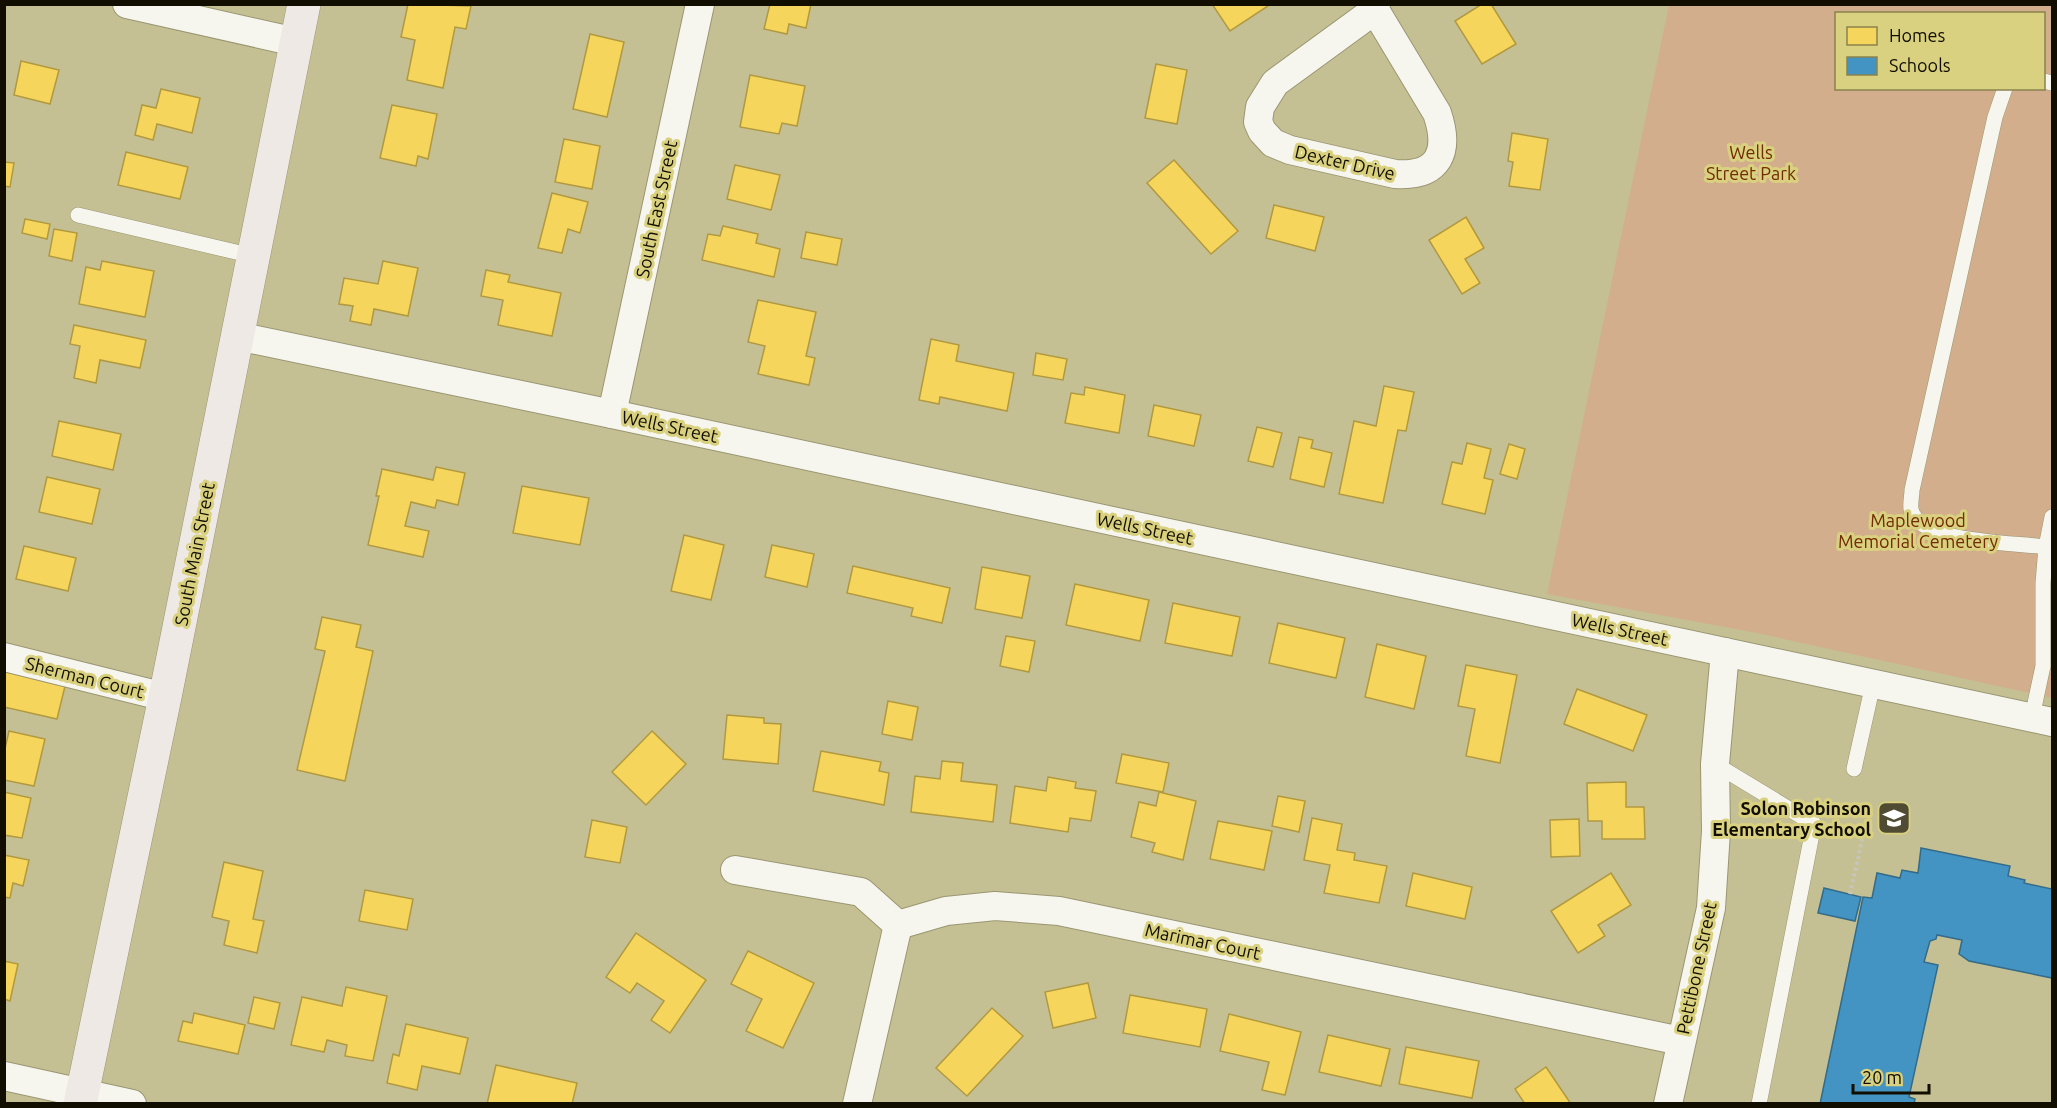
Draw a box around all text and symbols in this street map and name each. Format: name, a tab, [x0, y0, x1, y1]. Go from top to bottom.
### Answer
legend	[1835, 12, 2045, 90]
text: Homes	[1889, 25, 1946, 45]
text: Schools	[1889, 55, 1951, 75]
street label: South East Street	[632, 138, 680, 280]
street label: Dexter Drive	[1293, 141, 1397, 183]
park label: Wells Street Park	[1706, 142, 1796, 183]
street label: Wells Street	[620, 406, 720, 446]
street label: South Main Street	[170, 481, 218, 627]
street label: Wells Street	[1095, 508, 1195, 548]
park label: Maplewood Memorial Cemetery	[1838, 510, 1998, 551]
street label: Wells Street	[1570, 609, 1670, 649]
street label: Sherman Court	[24, 653, 146, 701]
place label: Solon Robinson Elementary School	[1712, 798, 1872, 839]
school or university icon: Solon Robinson Elementary School	[1876, 800, 1912, 836]
street label: Pettibone Street	[1672, 900, 1720, 1036]
street label: Marimar Court	[1143, 919, 1263, 963]
scale bar	[1853, 1057, 1930, 1095]
text: 20 m	[1862, 1067, 1902, 1087]

